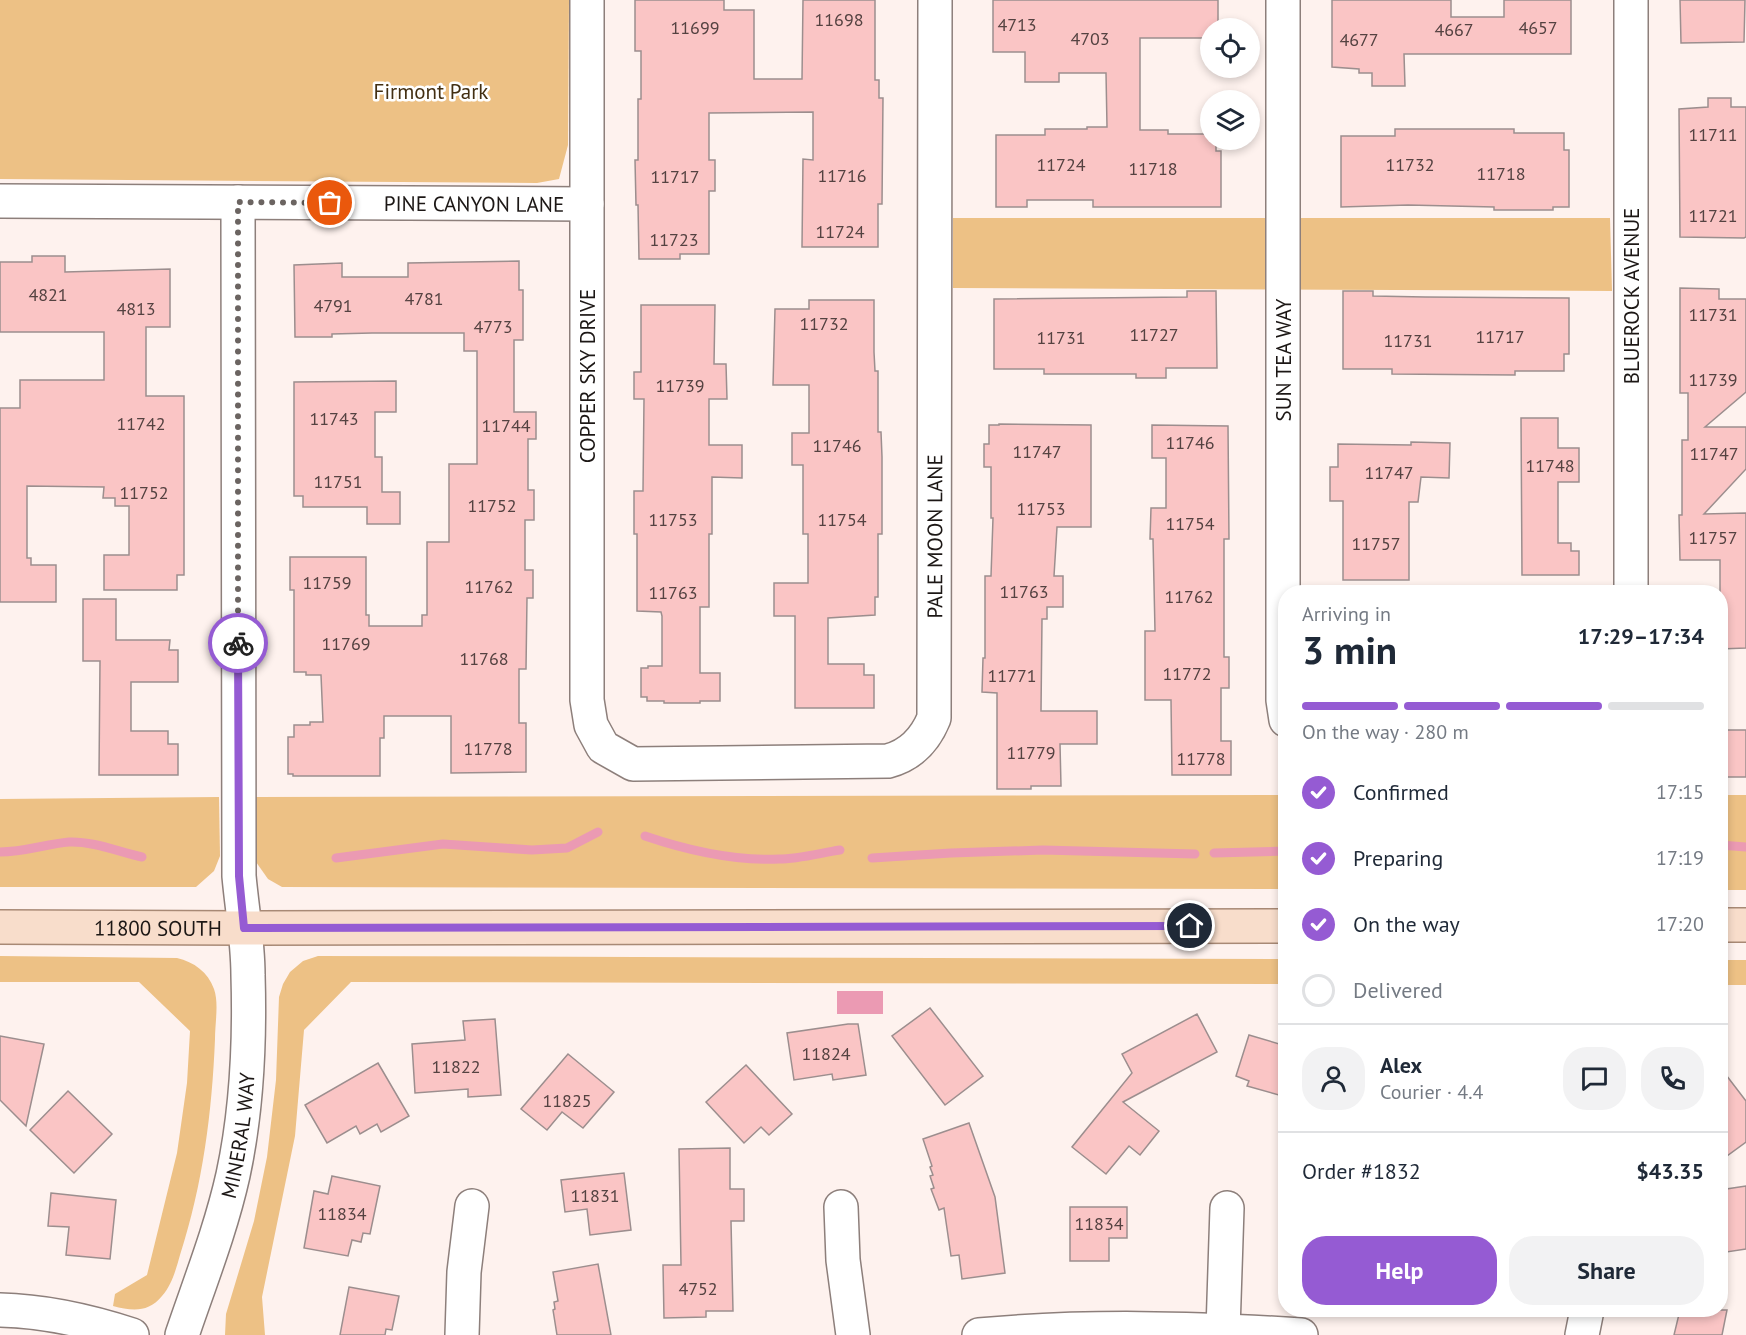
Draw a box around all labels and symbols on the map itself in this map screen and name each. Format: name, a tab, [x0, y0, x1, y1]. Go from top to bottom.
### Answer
house number: 11698	[814, 8, 864, 31]
house number: 4713	[997, 13, 1037, 36]
house number: 11699	[670, 16, 720, 39]
house number: 4657	[1518, 16, 1558, 39]
house number: 4667	[1434, 18, 1474, 41]
house number: 4703	[1070, 27, 1110, 50]
house number: 4677	[1339, 28, 1379, 51]
park label: Firmont Park	[374, 78, 488, 105]
house number: 11711	[1688, 123, 1738, 146]
house number: 11724	[1036, 153, 1086, 176]
house number: 11732	[1385, 153, 1435, 176]
house number: 11718	[1128, 157, 1178, 180]
house number: 11718	[1476, 162, 1526, 185]
house number: 11716	[817, 164, 867, 187]
house number: 11717	[650, 165, 700, 188]
pin	[304, 177, 355, 228]
street label: PINE CANYON LANE	[384, 189, 564, 217]
house number: 11721	[1688, 204, 1738, 227]
street label: BLUEROCK AVENUE	[1618, 208, 1645, 384]
house number: 11724	[815, 220, 865, 243]
house number: 11723	[649, 228, 699, 251]
house number: 4821	[28, 283, 68, 306]
house number: 4781	[404, 287, 444, 310]
street label: COPPER SKY DRIVE	[574, 289, 601, 463]
house number: 4791	[313, 294, 353, 317]
house number: 4813	[116, 297, 156, 320]
street label: SUN TEA WAY	[1270, 298, 1297, 421]
house number: 11731	[1688, 303, 1738, 326]
house number: 11732	[799, 312, 849, 335]
house number: 4773	[473, 315, 513, 338]
house number: 11727	[1129, 323, 1179, 346]
house number: 11717	[1475, 325, 1525, 348]
house number: 11731	[1036, 326, 1086, 349]
house number: 11731	[1383, 329, 1433, 352]
house number: 11739	[1688, 368, 1738, 391]
house number: 11739	[655, 374, 705, 397]
house number: 11743	[309, 407, 359, 430]
house number: 11742	[116, 412, 166, 435]
house number: 11744	[481, 414, 531, 437]
house number: 11746	[1165, 431, 1215, 454]
house number: 11746	[812, 434, 862, 457]
house number: 11747	[1012, 440, 1062, 463]
house number: 11747	[1689, 442, 1739, 465]
street label: PALE MOON LANE	[921, 454, 948, 619]
house number: 11748	[1525, 454, 1575, 477]
house number: 11747	[1364, 461, 1414, 484]
house number: 11751	[313, 470, 363, 493]
house number: 11752	[119, 481, 169, 504]
house number: 11752	[467, 494, 517, 517]
house number: 11753	[1016, 497, 1066, 520]
house number: 11753	[648, 508, 698, 531]
house number: 11754	[817, 508, 867, 531]
house number: 11754	[1165, 512, 1215, 535]
house number: 11757	[1688, 526, 1738, 549]
house number: 11757	[1351, 532, 1401, 555]
house number: 11759	[302, 571, 352, 594]
house number: 11762	[464, 575, 514, 598]
house number: 11763	[999, 580, 1049, 603]
house number: 11763	[648, 581, 698, 604]
house number: 11762	[1164, 585, 1214, 608]
courier	[208, 613, 268, 673]
house number: 11769	[321, 632, 371, 655]
house number: 11768	[459, 647, 509, 670]
house number: 11772	[1162, 662, 1212, 685]
house number: 11771	[987, 664, 1037, 687]
house number: 11778	[463, 737, 513, 760]
house number: 11779	[1006, 741, 1056, 764]
house number: 11778	[1176, 747, 1226, 770]
pin	[1164, 900, 1215, 951]
street label: 11800 SOUTH	[94, 914, 222, 941]
house number: 11824	[801, 1042, 851, 1065]
house number: 11822	[431, 1055, 481, 1078]
street label: MINERAL WAY	[214, 1071, 260, 1201]
house number: 11825	[542, 1089, 592, 1112]
house number: 11831	[570, 1184, 620, 1207]
house number: 11834	[317, 1202, 367, 1225]
house number: 11834	[1074, 1212, 1124, 1235]
house number: 4752	[678, 1277, 718, 1300]

